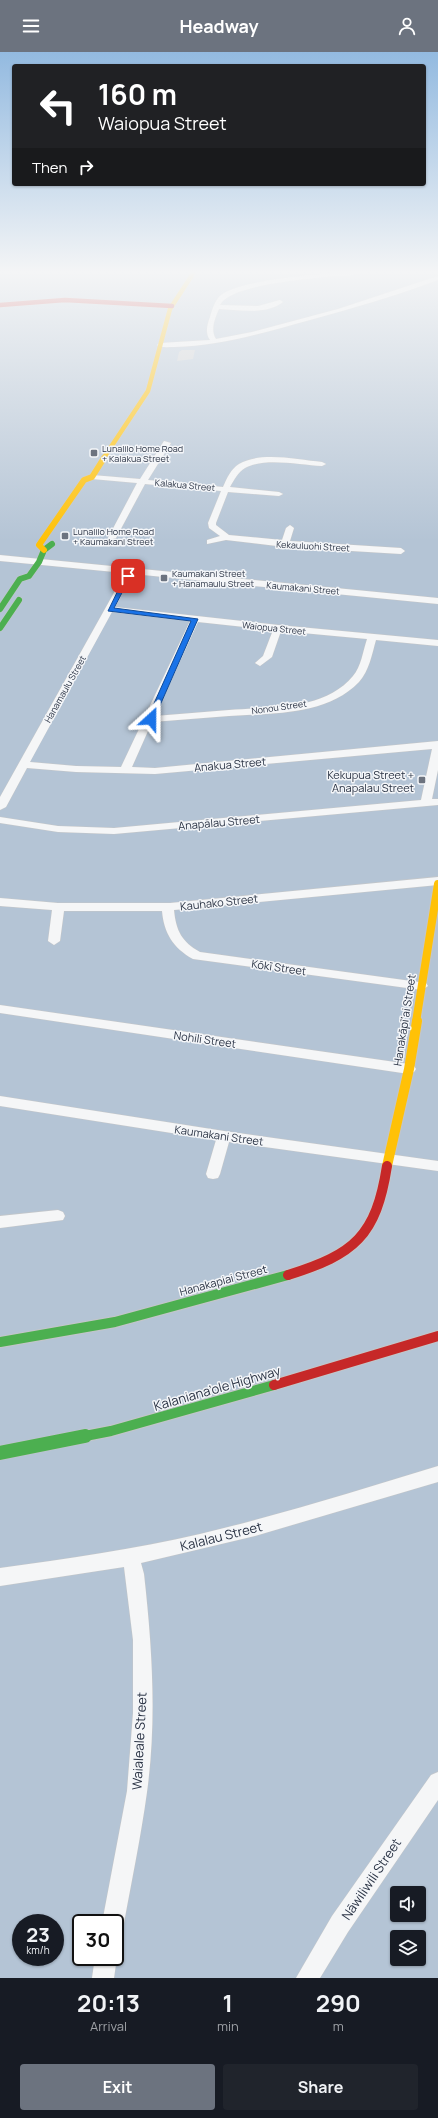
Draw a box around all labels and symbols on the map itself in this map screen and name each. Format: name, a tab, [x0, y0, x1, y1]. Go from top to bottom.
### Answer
place label: Lunalilo Home Road + Kalakua Street	[102, 442, 183, 465]
marker: Lunalilo Home Road + Kalakua Street	[89, 448, 99, 458]
street label: Kalakua Street	[154, 476, 216, 494]
place label: Lunalilo Home Road + Kaumakani Street	[73, 525, 154, 548]
marker: Lunalilo Home Road + Kaumakani Street	[60, 531, 70, 541]
street label: Kekauluohi Street	[276, 538, 350, 554]
pin	[111, 559, 145, 593]
place label: Kaumakani Street + Hanamaulu Street	[172, 567, 255, 590]
marker: Kaumakani Street + Hanamaulu Street	[159, 573, 169, 583]
street label: Kaumakani Street	[266, 578, 341, 598]
street label: Waiopua Street	[241, 618, 307, 638]
street label: Hanamaulu Street	[41, 653, 89, 725]
street label: Nonou Street	[251, 697, 308, 717]
position arrow	[130, 698, 172, 740]
street label: Anakua Street	[193, 753, 267, 775]
place label: Kekupua Street + Anapalau Street	[327, 767, 414, 795]
marker: Kekupua Street + Anapalau Street	[417, 775, 427, 785]
street label: Anapālau Street	[178, 811, 260, 833]
street label: Kauhako Street	[179, 890, 259, 914]
street label: Kōkī Street	[251, 956, 307, 978]
street label: Hanakāpī‘ai Street	[389, 973, 419, 1067]
street label: Nohili Street	[173, 1027, 237, 1051]
street label: Kaumakani Street	[173, 1121, 265, 1149]
street label: Hanakapiai Street	[178, 1261, 268, 1299]
street label: Kalaniana’ole Highway	[151, 1361, 283, 1415]
street label: Kalalau Street	[178, 1517, 264, 1555]
street label: Waialeale Street	[127, 1691, 151, 1791]
street label: Nāwiliwili Street	[337, 1835, 405, 1923]
speed limit sign: 30	[72, 1914, 124, 1966]

